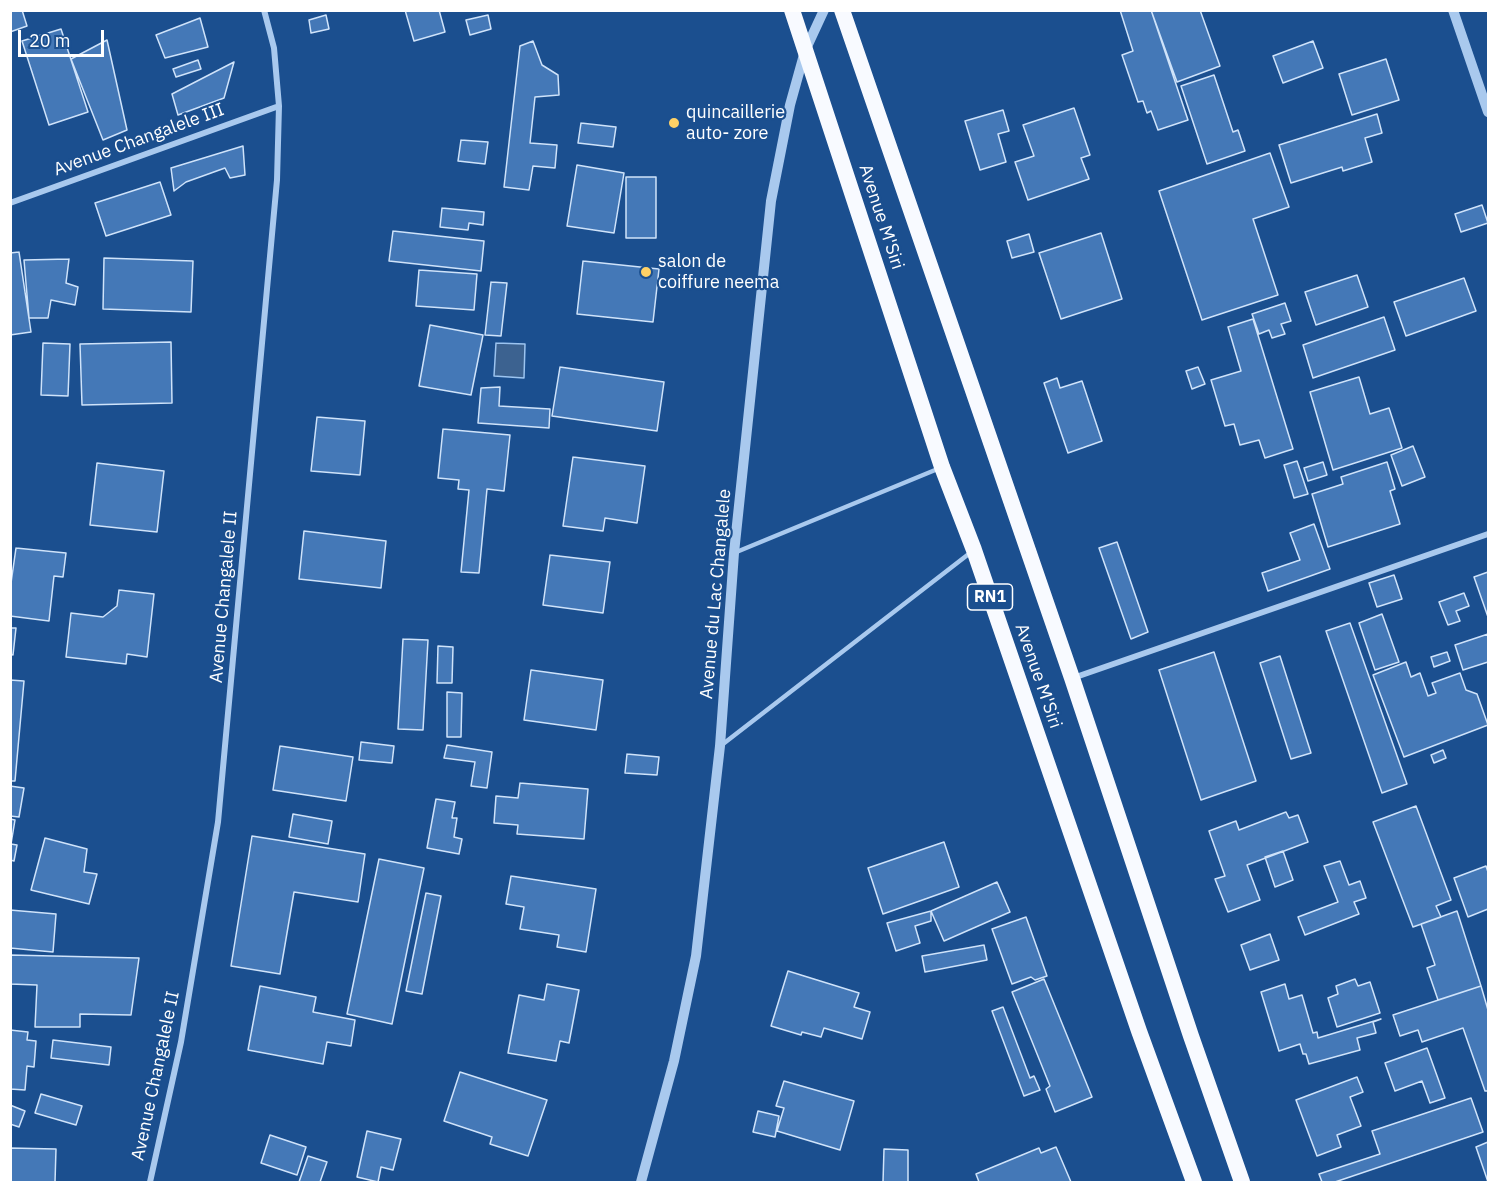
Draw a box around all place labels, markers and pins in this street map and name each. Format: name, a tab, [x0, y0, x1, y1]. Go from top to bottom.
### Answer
place label: quincaillerie auto- zore	[686, 102, 785, 144]
marker: quincaillerie auto- zore	[667, 116, 681, 130]
place label: salon de coiffure neema	[658, 251, 779, 294]
marker: salon de coiffure neema	[639, 265, 653, 279]

